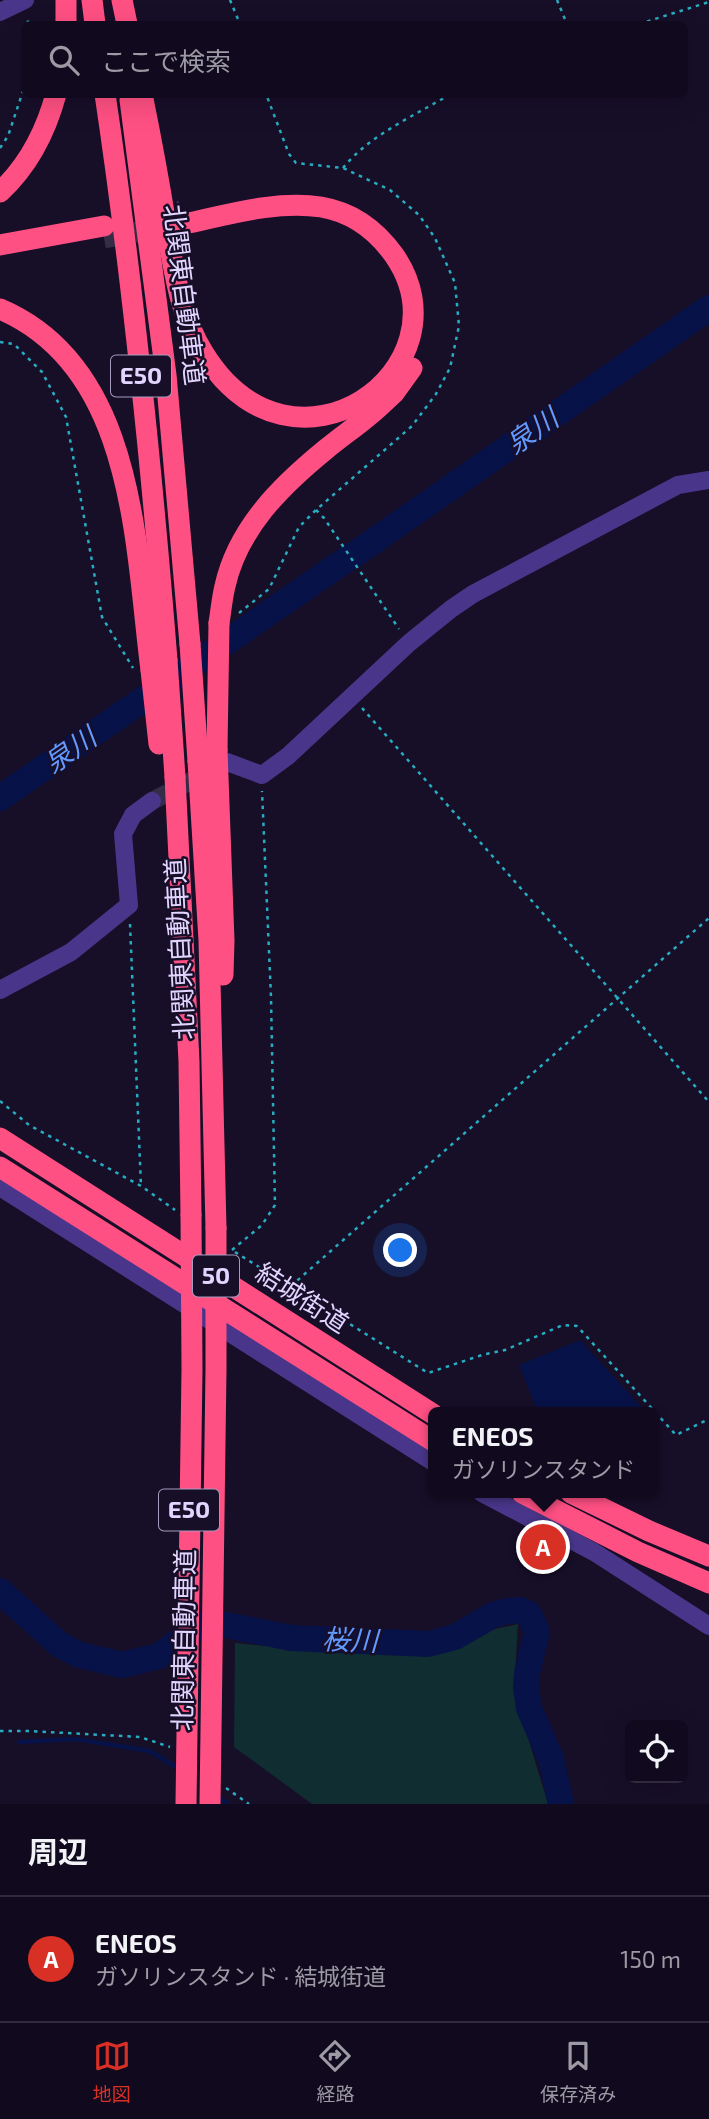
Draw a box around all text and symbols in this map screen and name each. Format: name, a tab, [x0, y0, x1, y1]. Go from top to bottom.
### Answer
search box	[21, 21, 688, 98]
icon: search	[45, 41, 83, 79]
text: ここで検索	[101, 45, 231, 76]
street label: 北関東自動車道	[159, 203, 212, 387]
road number: E50	[111, 356, 171, 396]
water label: 泉川	[499, 398, 567, 460]
water label: 泉川	[37, 717, 105, 779]
street label: 北関東自動車道	[158, 857, 199, 1041]
your location	[383, 1233, 417, 1267]
street label: 結城街道	[251, 1255, 355, 1338]
road number: 50	[193, 1256, 239, 1296]
popup	[428, 1407, 659, 1498]
text: ENEOS	[452, 1420, 534, 1451]
text: ガソリンスタンド	[452, 1455, 635, 1483]
road number: E50	[159, 1490, 219, 1530]
pin: A	[520, 1521, 566, 1573]
street label: 北関東自動車道	[165, 1549, 200, 1731]
water label: 桜川	[321, 1621, 382, 1657]
map controls	[625, 1720, 688, 1783]
button: locate	[625, 1720, 688, 1783]
text: 周辺	[28, 1833, 88, 1869]
text: ENEOS	[95, 1927, 177, 1958]
text: A	[43, 1945, 59, 1973]
text: 150 m	[620, 1945, 681, 1973]
text: ガソリンスタンド · 結城街道	[95, 1962, 386, 1990]
tab: 地図	[93, 2037, 131, 2106]
tab: 経路	[316, 2037, 354, 2106]
tab: 保存済み	[540, 2037, 616, 2106]

